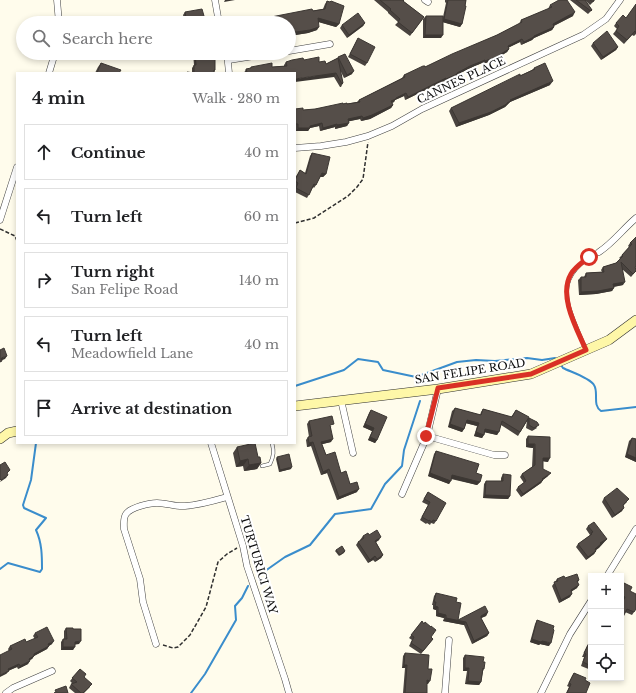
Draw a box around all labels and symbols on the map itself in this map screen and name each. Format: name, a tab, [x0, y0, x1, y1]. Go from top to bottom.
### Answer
street label: CANNES PLACE	[415, 53, 507, 107]
route start	[580, 248, 598, 266]
street label: SAN FELIPE ROAD	[414, 355, 527, 387]
route end	[417, 427, 435, 445]
street label: TURTURICI WAY	[237, 514, 281, 617]

